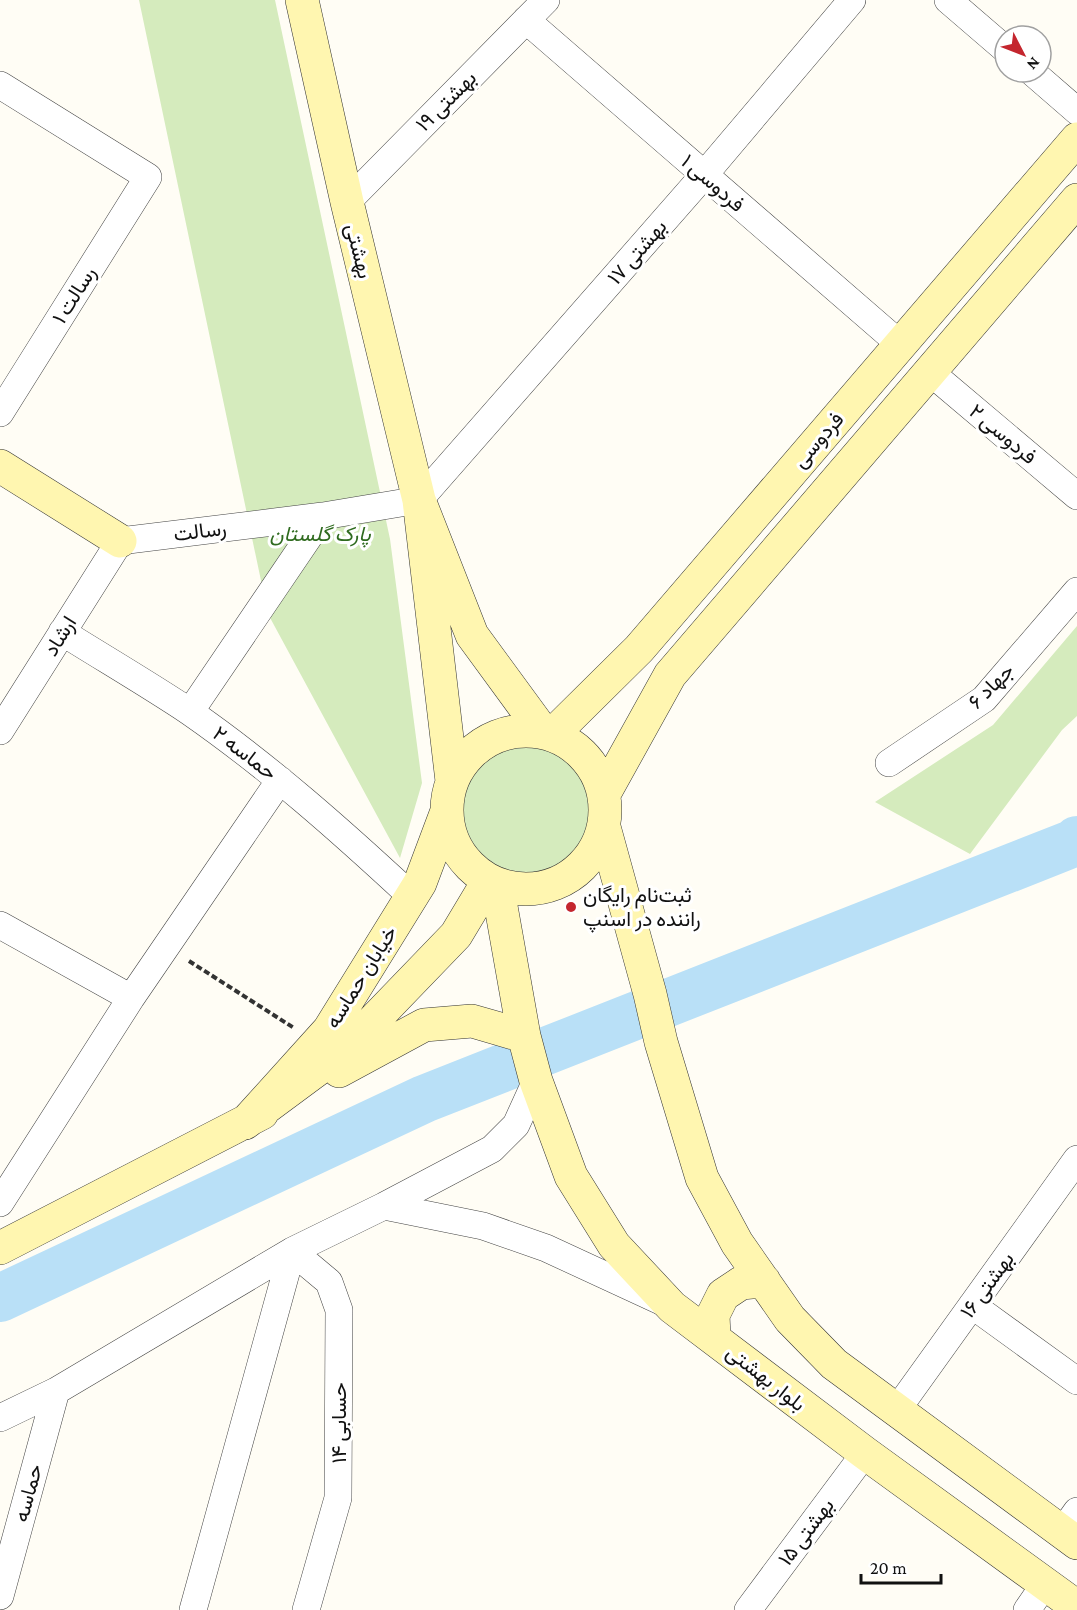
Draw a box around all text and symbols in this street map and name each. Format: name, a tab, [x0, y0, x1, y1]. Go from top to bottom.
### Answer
north arrow	[993, 24, 1053, 84]
text: N	[1024, 54, 1044, 74]
street label: بهشتی ۱۹	[411, 66, 482, 137]
street label: فردوسی ۱	[676, 149, 749, 218]
street label: بهشتی ۱۷	[602, 215, 672, 290]
street label: بهشتی	[340, 221, 377, 281]
street label: رسالت ۱	[47, 262, 102, 329]
street label: فردوسی ۲	[964, 399, 1042, 470]
street label: فردوسی	[787, 407, 849, 473]
street label: رسالت	[172, 516, 228, 547]
park label: پارک گلستان	[269, 522, 371, 548]
street label: ارشاد	[39, 612, 82, 661]
street label: جهاد ۶	[963, 658, 1019, 714]
street label: حماسه ۲	[208, 721, 282, 785]
place label: ثبت‌نام رایگان راننده در اسنپ	[583, 883, 701, 933]
marker: ثبت‌نام رایگان راننده در اسنپ	[564, 900, 578, 914]
street label: خیابان حماسه	[320, 921, 402, 1033]
street label: بهشتی ۱۶	[955, 1247, 1020, 1323]
street label: بلوار بهشتی	[721, 1340, 810, 1417]
street label: حسابی ۱۴	[327, 1382, 351, 1464]
street label: حماسه	[9, 1461, 47, 1525]
street label: بهشتی ۱۵	[773, 1494, 840, 1571]
scale bar	[861, 1547, 940, 1585]
text: 20 m	[870, 1558, 907, 1578]

